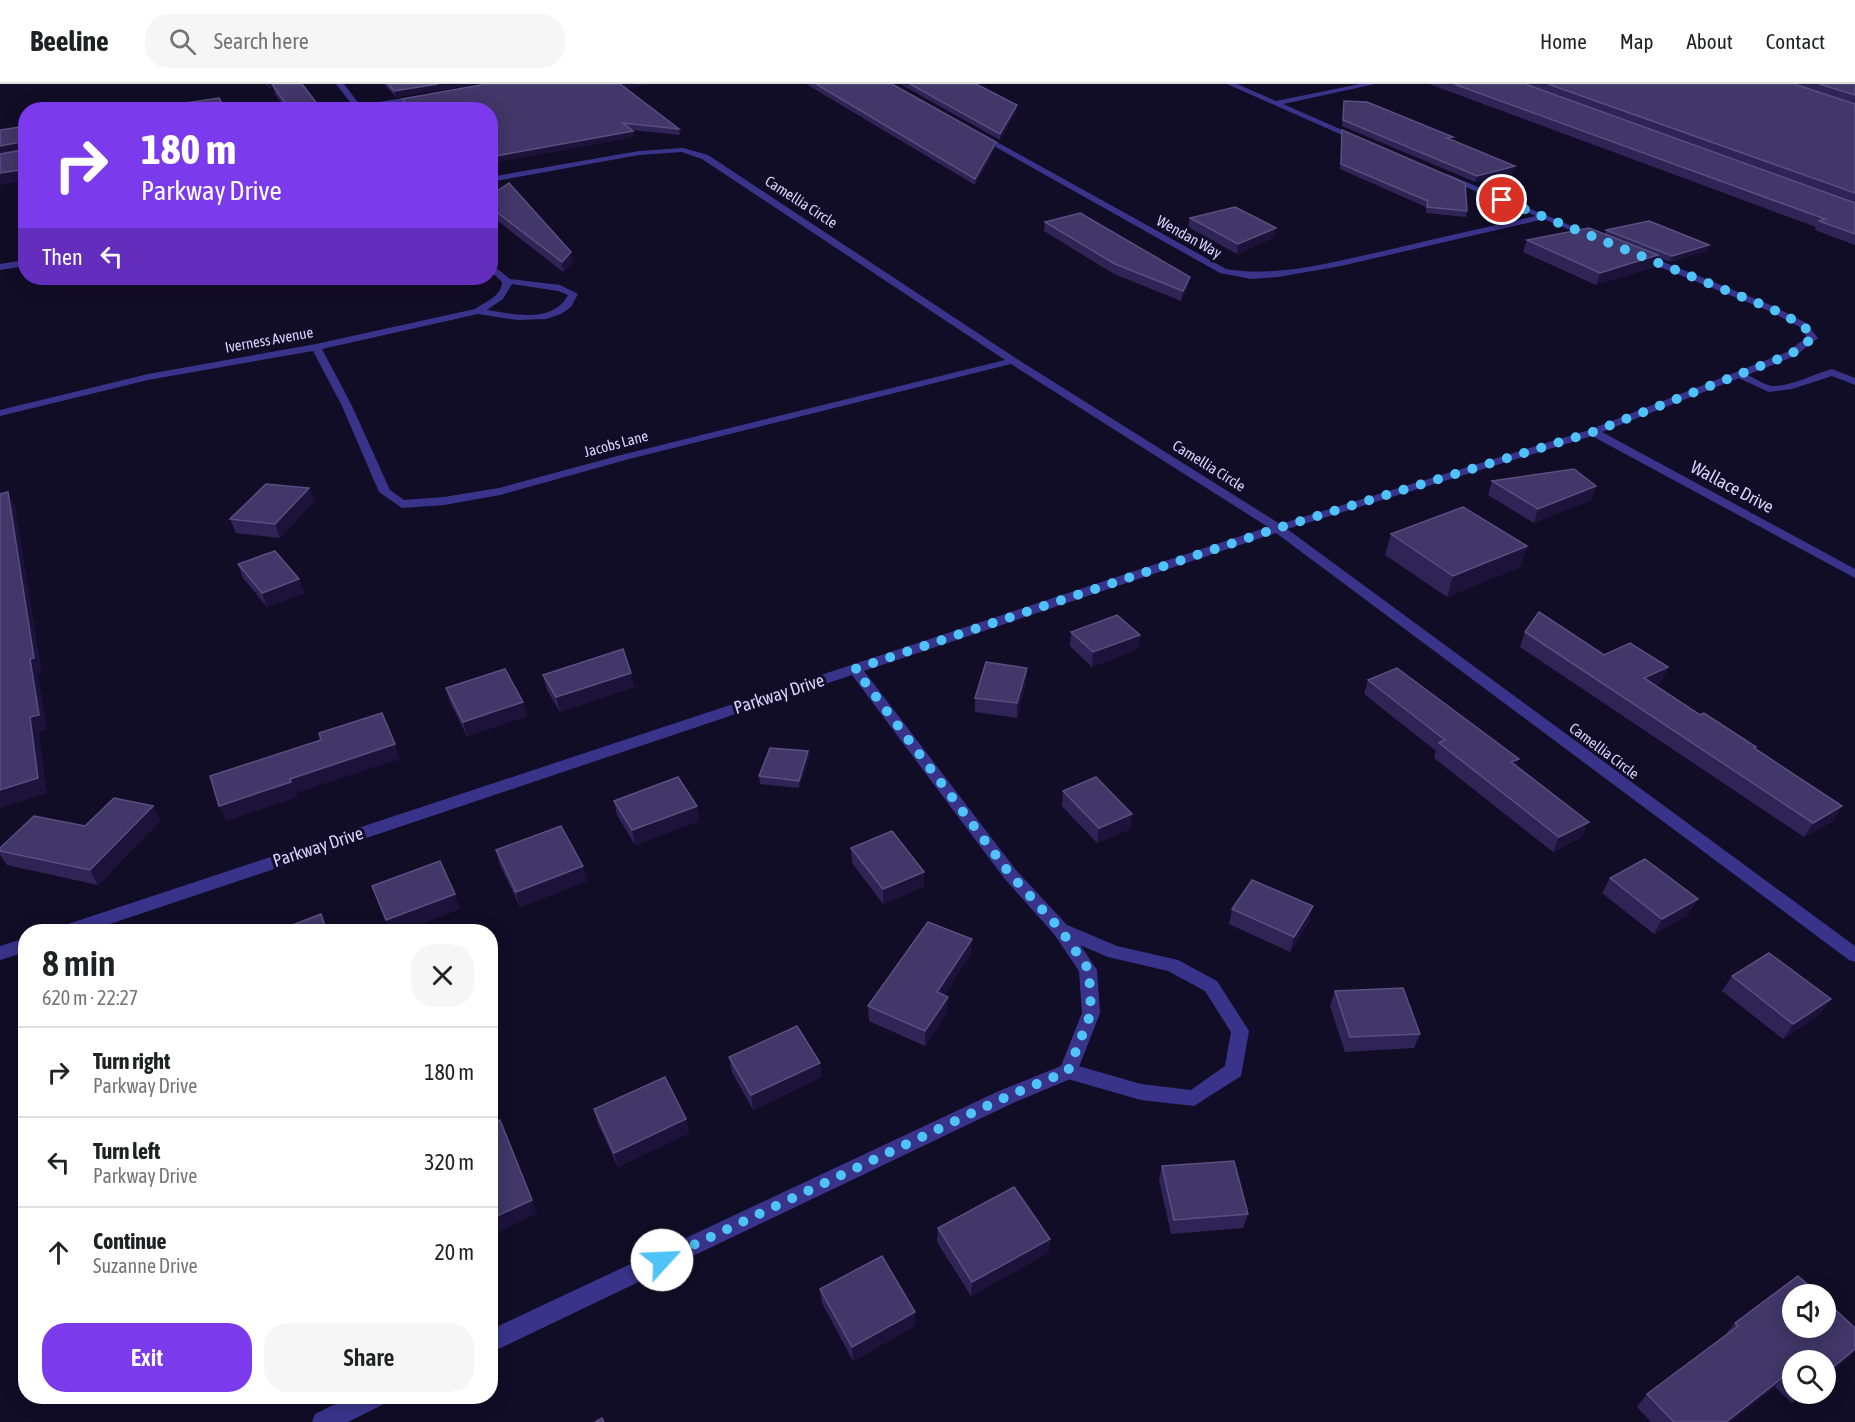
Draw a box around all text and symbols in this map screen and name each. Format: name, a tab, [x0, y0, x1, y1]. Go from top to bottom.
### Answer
search box	[145, 14, 565, 68]
text: Beeline	[30, 25, 109, 57]
icon: search	[166, 25, 199, 58]
text: Search here	[214, 28, 309, 54]
text: Home	[1540, 29, 1587, 53]
text: Map	[1620, 29, 1654, 53]
text: About	[1687, 29, 1733, 53]
text: Contact	[1766, 29, 1825, 53]
text: 180 m	[141, 125, 236, 173]
icon: right	[42, 126, 120, 204]
street label: Camellia Circle	[762, 172, 841, 231]
pin	[1476, 174, 1527, 225]
text: Parkway Drive	[141, 175, 282, 206]
icon: arrive	[1485, 183, 1518, 216]
street label: Wendan Way	[1154, 212, 1225, 261]
icon: left	[95, 240, 128, 273]
text: Then	[42, 244, 83, 270]
street label: Iverness Avenue	[223, 323, 315, 356]
street label: Jacobs Lane	[582, 427, 650, 460]
street label: Camellia Circle	[1170, 436, 1249, 495]
street label: Wallace Drive	[1687, 456, 1777, 517]
street label: Parkway Drive	[731, 669, 827, 718]
street label: Camellia Circle	[1566, 719, 1643, 782]
street label: Parkway Drive	[270, 822, 366, 871]
text: 8 min	[42, 942, 116, 984]
button: close	[411, 944, 474, 1007]
text: 620 m · 22:27	[42, 986, 138, 1009]
text: Turn right	[93, 1048, 170, 1074]
icon: right	[42, 1056, 75, 1089]
text: 180 m	[424, 1059, 474, 1085]
text: Parkway Drive	[93, 1074, 197, 1097]
text: Turn left	[93, 1138, 160, 1164]
icon: left	[42, 1146, 75, 1179]
text: 320 m	[424, 1149, 474, 1175]
text: Parkway Drive	[93, 1164, 197, 1187]
text: Continue	[93, 1228, 167, 1254]
position arrow	[630, 1228, 694, 1292]
icon: ahead	[42, 1236, 75, 1269]
text: 20 m	[434, 1239, 474, 1265]
text: Suzanne Drive	[93, 1254, 198, 1277]
map controls	[1782, 1284, 1836, 1404]
button: sound	[1782, 1284, 1836, 1338]
button: Exit	[42, 1323, 252, 1392]
button: Share	[264, 1323, 474, 1392]
button: search	[1782, 1350, 1836, 1404]

